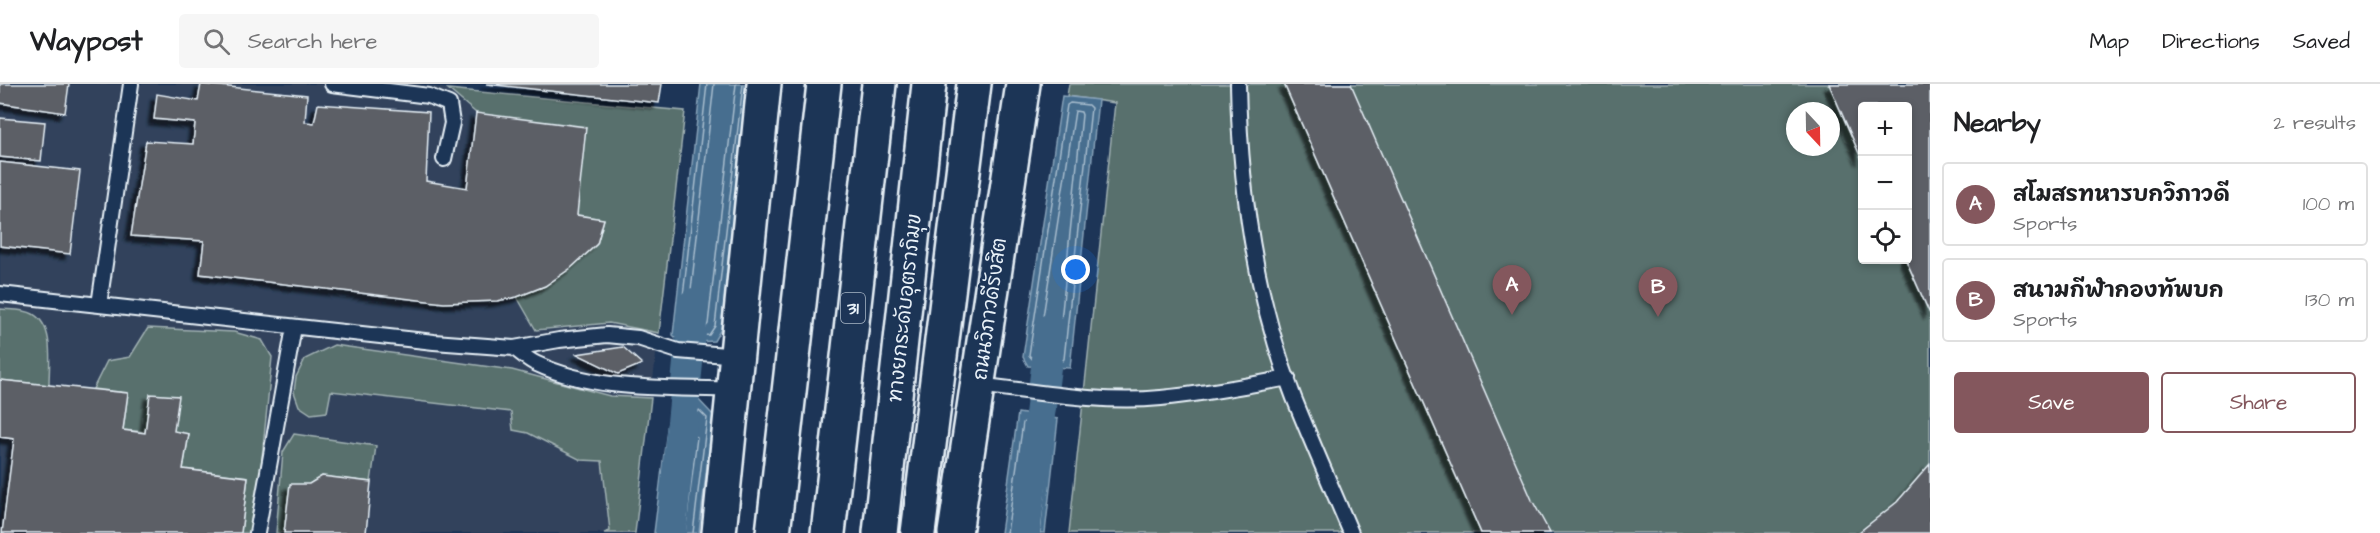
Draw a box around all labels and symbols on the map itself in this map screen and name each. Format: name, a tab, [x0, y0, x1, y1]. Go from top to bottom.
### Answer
north arrow	[1786, 102, 1840, 156]
street label: ทางยกระดับอุตราภิมุข	[881, 212, 930, 404]
street label: ถนนวิภาวดีรังสิต	[966, 236, 1014, 382]
your location	[1061, 255, 1090, 284]
pin: A	[1492, 266, 1532, 315]
pin: B	[1638, 268, 1678, 317]
road number: 31	[841, 293, 865, 323]

